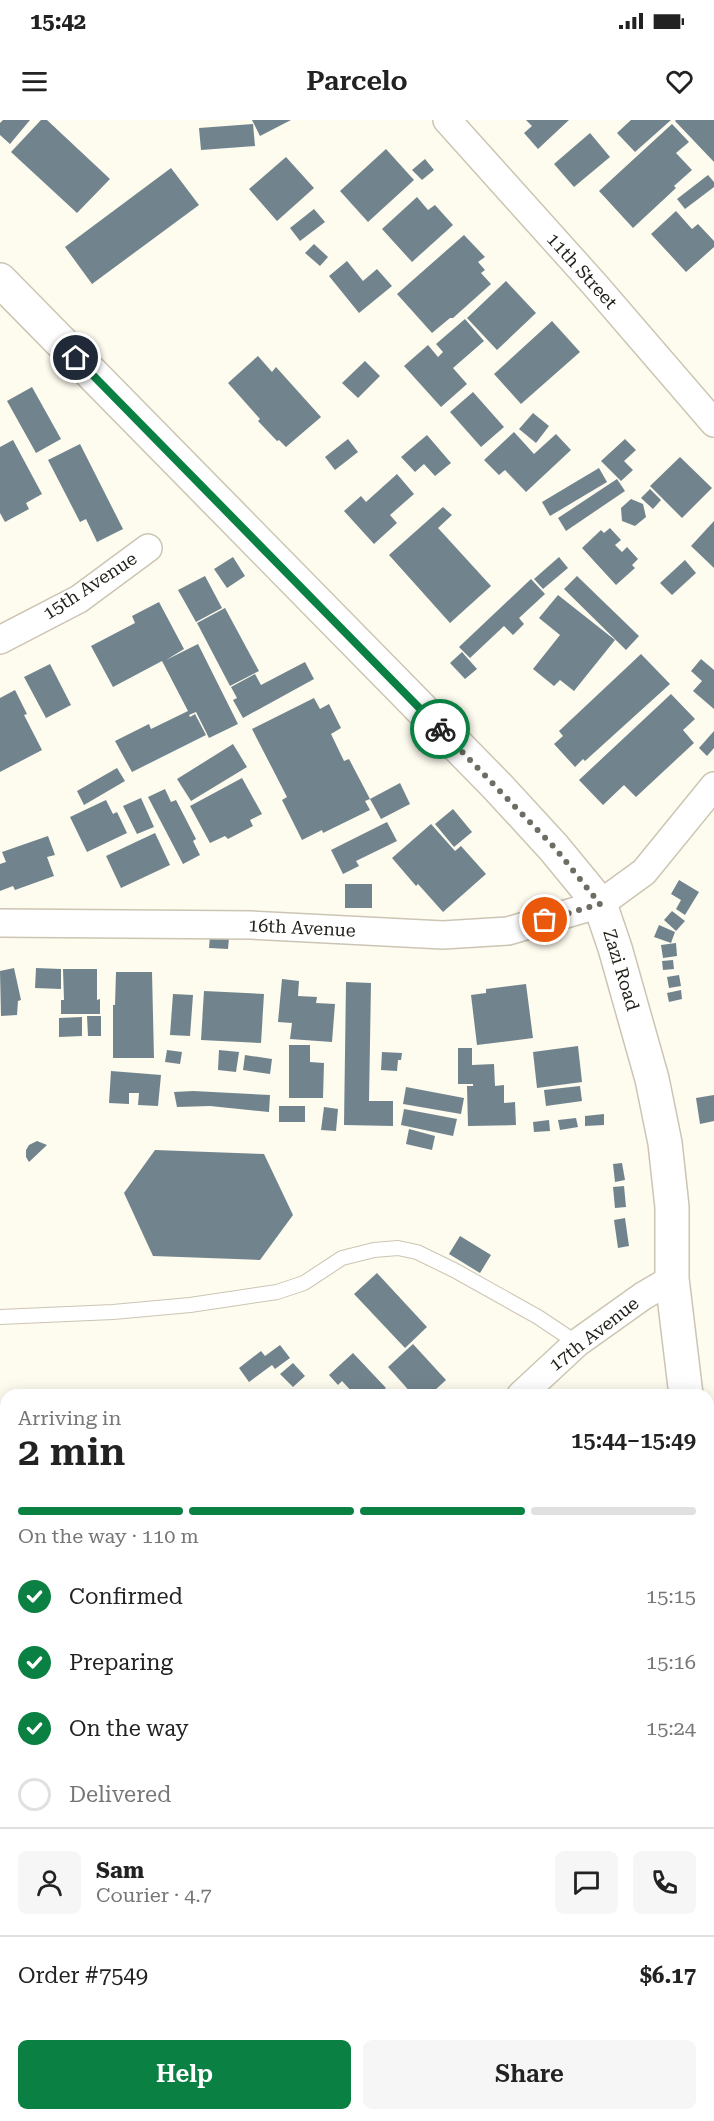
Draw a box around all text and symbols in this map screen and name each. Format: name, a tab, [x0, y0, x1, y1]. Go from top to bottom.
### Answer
text: 15:42	[30, 9, 86, 34]
icon: menu	[18, 65, 51, 98]
text: Parcelo	[306, 65, 408, 97]
icon: heart	[663, 65, 696, 98]
street label: 11th Street	[543, 228, 622, 313]
pin	[50, 332, 101, 383]
icon: home	[59, 341, 92, 374]
street label: 15th Avenue	[39, 547, 141, 624]
courier	[410, 699, 470, 759]
icon: bike	[424, 713, 457, 746]
pin	[519, 894, 570, 945]
icon: bag	[528, 903, 561, 936]
street label: 16th Avenue	[248, 914, 356, 941]
street label: Zazi Road	[599, 927, 644, 1014]
street label: 17th Avenue	[545, 1292, 643, 1375]
text: Arriving in	[18, 1406, 121, 1430]
text: 15:44–15:49	[571, 1428, 696, 1453]
text: 2 min	[18, 1429, 125, 1475]
text: On the way · 110 m	[18, 1524, 199, 1548]
icon: check	[18, 1580, 51, 1613]
text: Confirmed	[69, 1584, 183, 1609]
text: 15:15	[646, 1584, 696, 1608]
icon: check	[18, 1646, 51, 1679]
text: Preparing	[69, 1650, 173, 1675]
text: 15:16	[646, 1650, 696, 1674]
icon: check	[18, 1712, 51, 1745]
text: On the way	[69, 1716, 189, 1741]
text: 15:24	[646, 1716, 696, 1740]
text: Delivered	[69, 1782, 171, 1807]
button: person	[18, 1851, 81, 1914]
button: chat	[555, 1851, 618, 1914]
button: phone	[633, 1851, 696, 1914]
text: Sam	[96, 1858, 144, 1883]
text: Courier · 4.7	[96, 1883, 212, 1907]
text: Order #7549	[18, 1963, 148, 1988]
text: $6.17	[640, 1963, 696, 1988]
button: Help	[18, 2040, 351, 2109]
button: Share	[363, 2040, 696, 2109]

